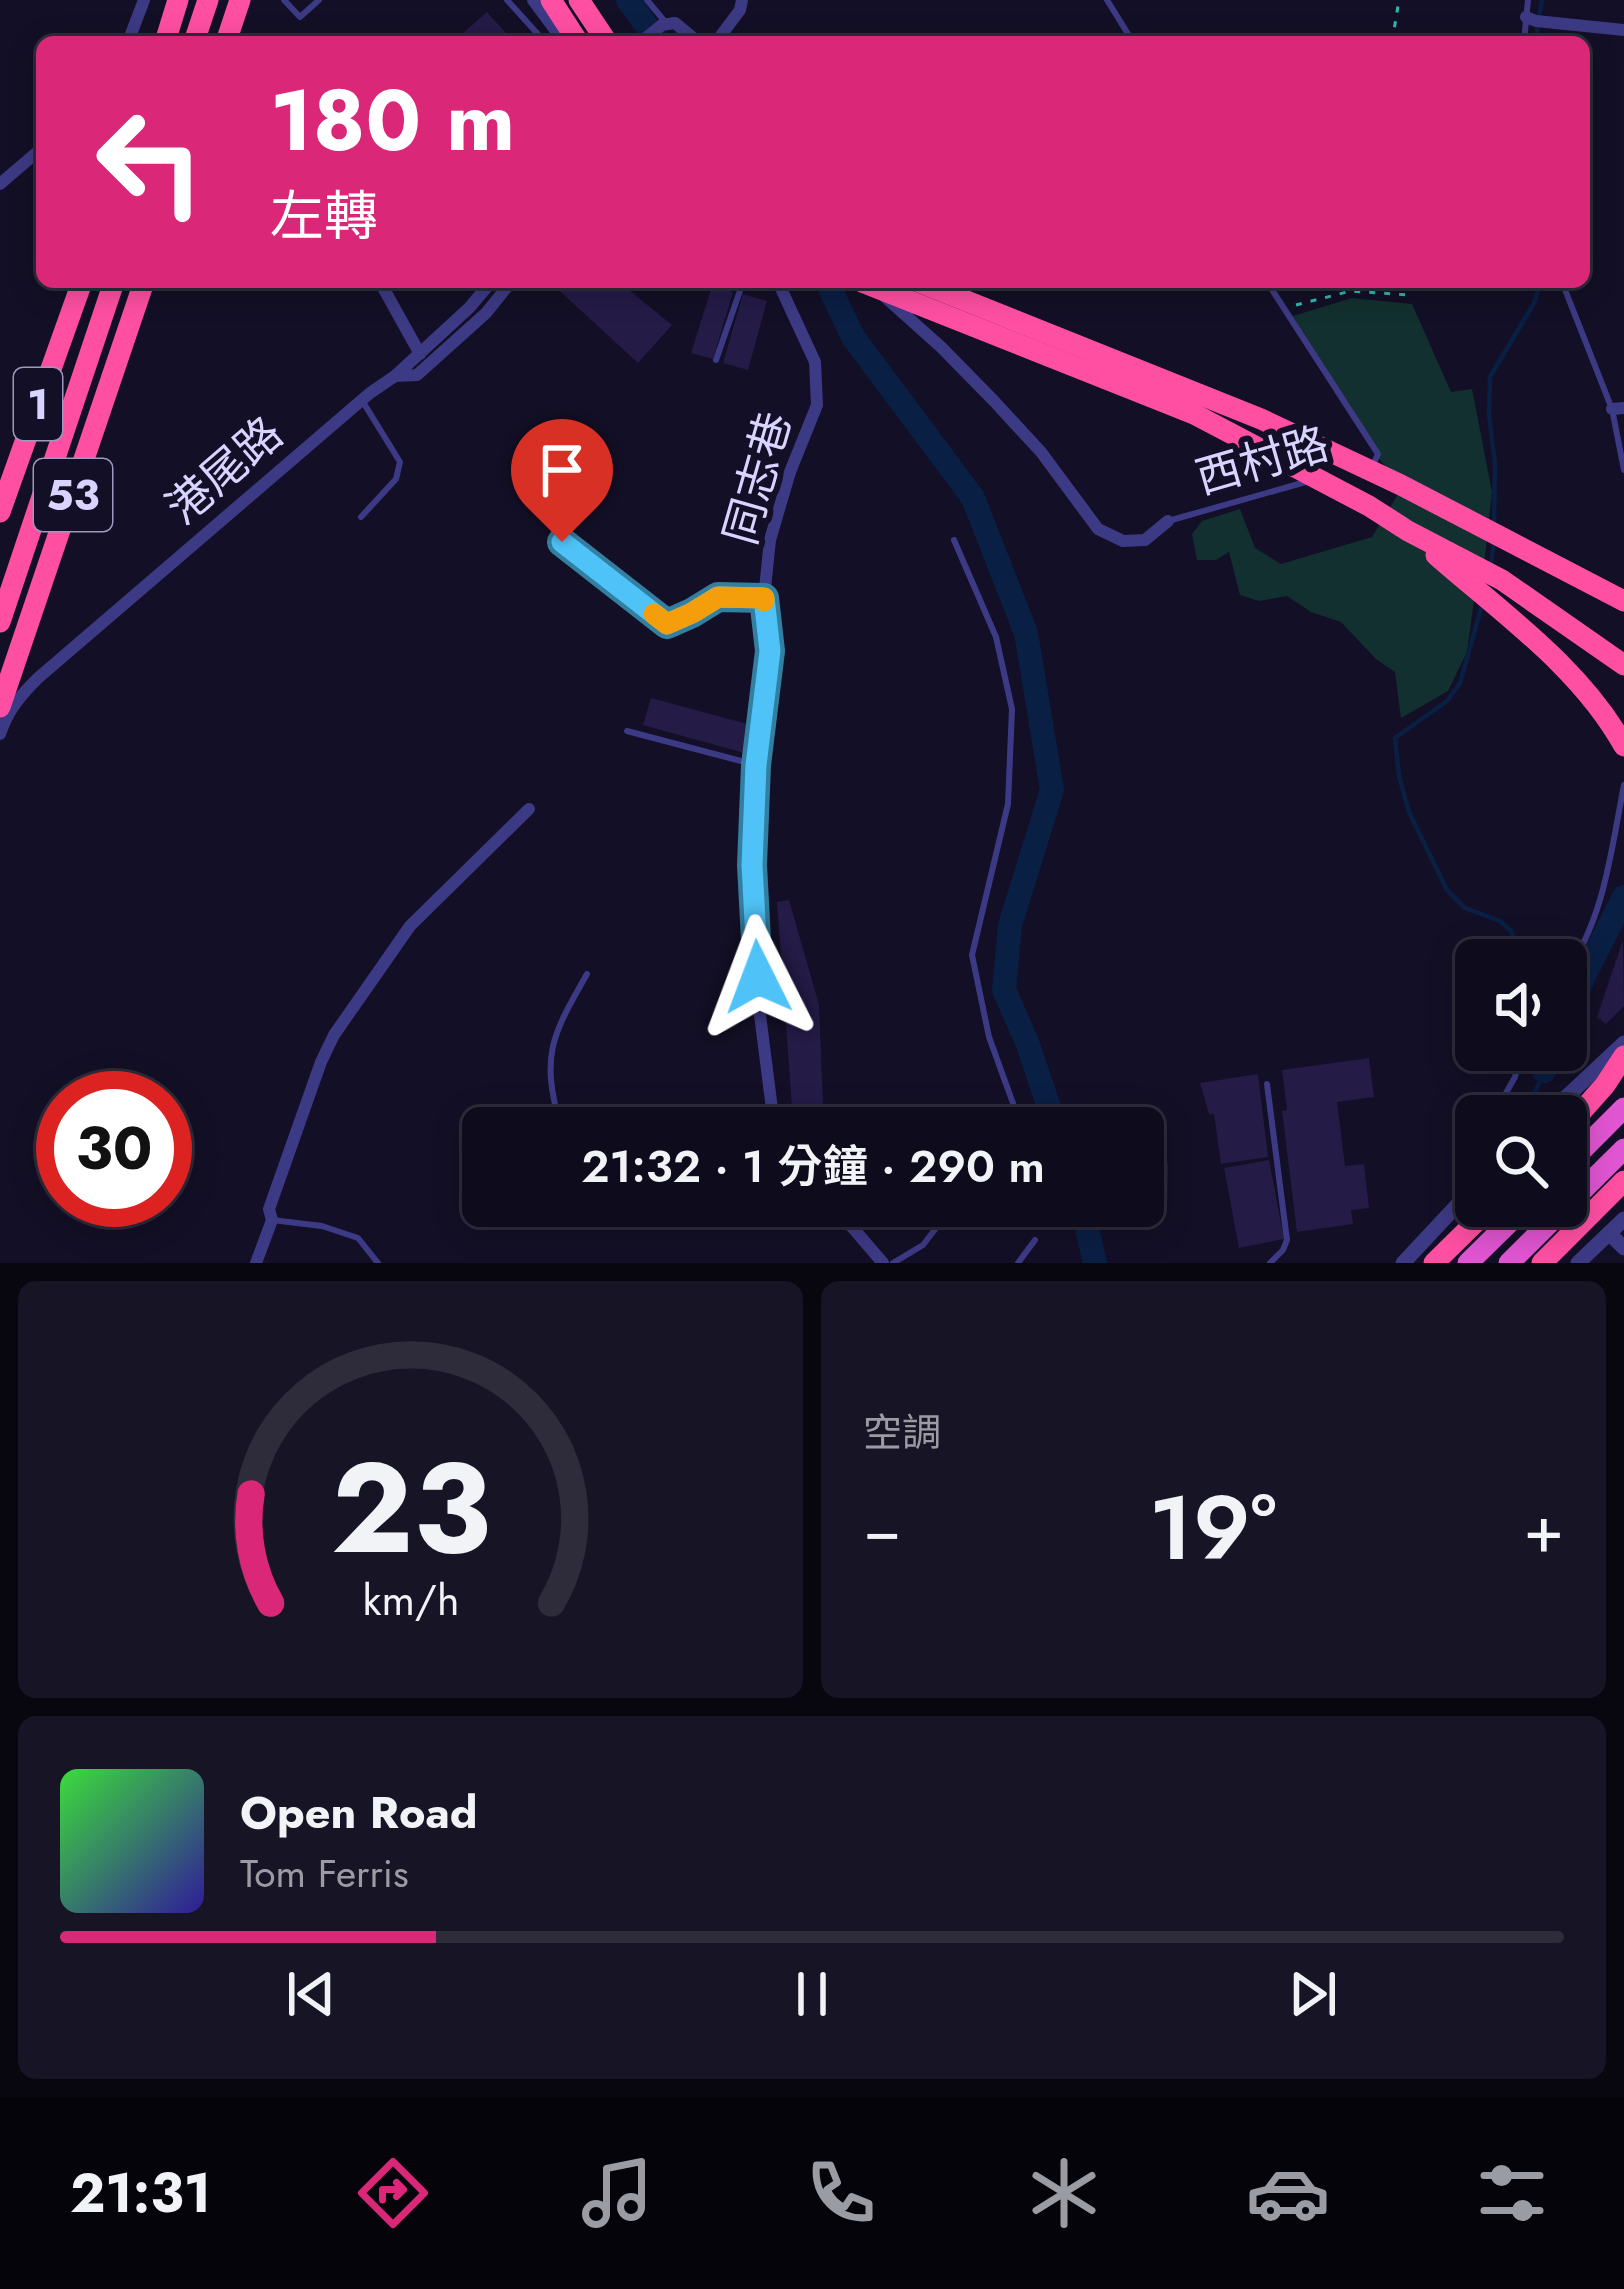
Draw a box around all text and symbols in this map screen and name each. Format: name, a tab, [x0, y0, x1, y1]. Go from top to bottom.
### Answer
text: 180 m	[270, 60, 515, 182]
icon: left	[72, 84, 228, 240]
text: 左轉	[270, 177, 378, 255]
road number: 1	[14, 368, 62, 440]
street label: 港尾路	[152, 402, 297, 539]
street label: 同志巷	[708, 404, 807, 552]
street label: 西村路	[1188, 411, 1336, 510]
pin	[511, 419, 613, 542]
icon: arrive	[529, 437, 595, 503]
road number: 53	[34, 459, 112, 531]
position arrow	[695, 914, 821, 1040]
map controls	[1455, 939, 1587, 1227]
button: sound	[1455, 939, 1587, 1071]
speed limit sign: 30	[36, 1071, 192, 1227]
button: search	[1455, 1095, 1587, 1227]
text: 21:32 · 1 分鐘 · 290 m	[581, 1134, 1045, 1199]
text: 空調	[863, 1404, 941, 1461]
text: 23	[331, 1418, 490, 1599]
text: 19°	[1149, 1463, 1277, 1593]
text: −	[863, 1481, 902, 1577]
text: +	[1523, 1481, 1564, 1577]
text: km/h	[362, 1568, 459, 1630]
text: Open Road	[240, 1780, 478, 1845]
text: Tom Ferris	[240, 1845, 409, 1902]
icon: previous	[278, 1961, 344, 2027]
icon: pause	[779, 1961, 845, 2027]
icon: next	[1280, 1961, 1346, 2027]
icon: directions	[351, 2151, 435, 2235]
icon: music	[575, 2151, 659, 2235]
icon: phone	[799, 2151, 883, 2235]
icon: climate	[1022, 2151, 1106, 2235]
icon: car	[1246, 2151, 1330, 2235]
icon: filters	[1470, 2151, 1554, 2235]
text: 21:31	[70, 2154, 211, 2232]

